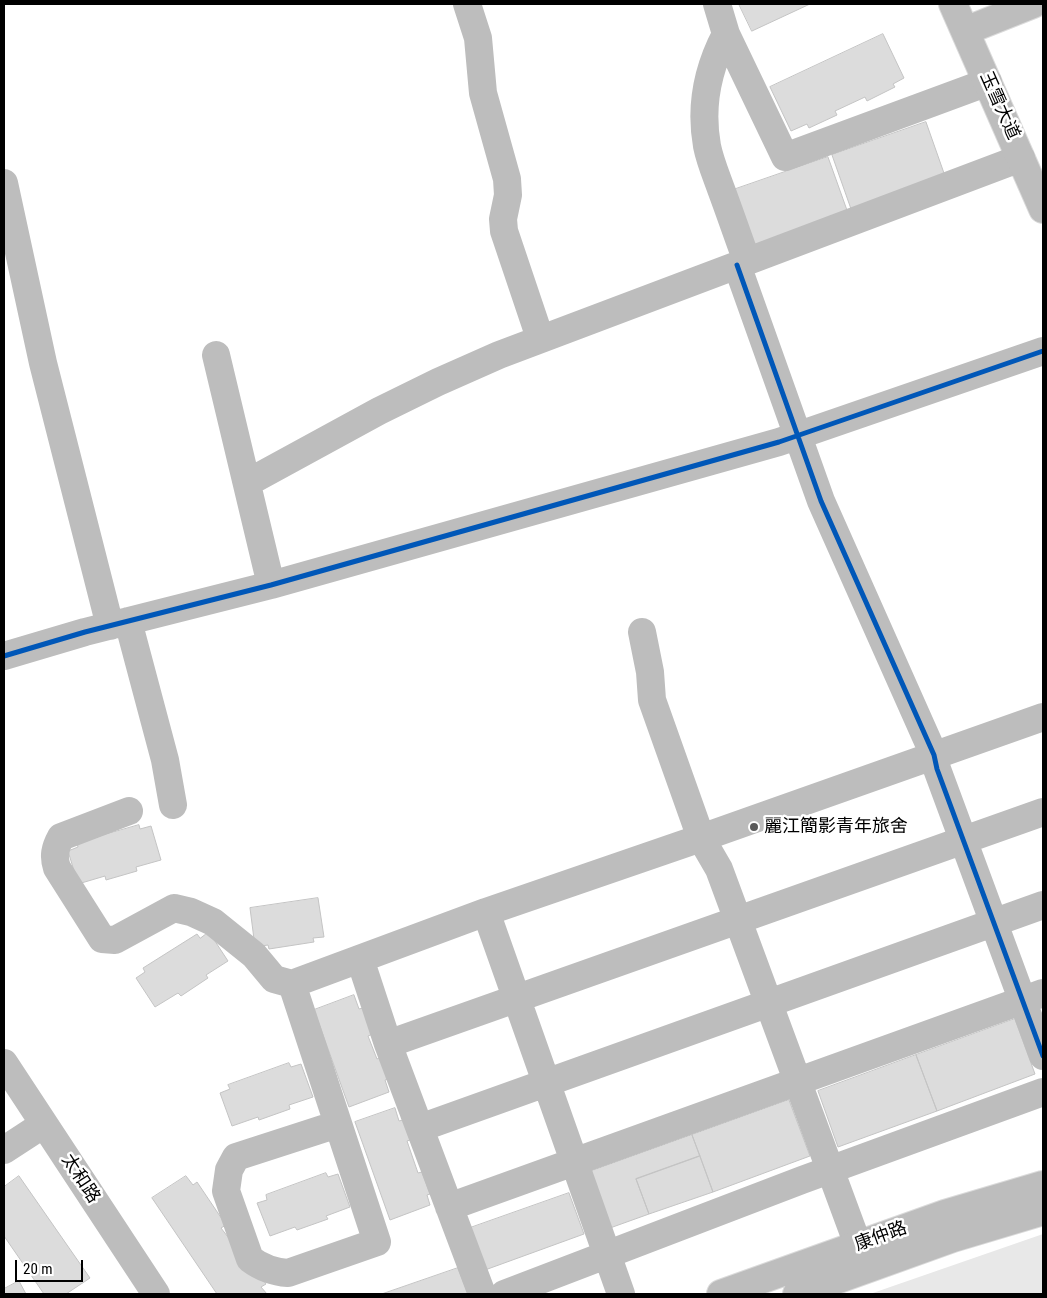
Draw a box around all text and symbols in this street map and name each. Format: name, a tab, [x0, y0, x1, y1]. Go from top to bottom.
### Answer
street label: 玉雪大道	[974, 69, 1024, 143]
place label: 麗江簡影青年旅舍	[764, 816, 908, 838]
marker: 麗江簡影青年旅舍	[748, 821, 760, 833]
street label: 太和路	[56, 1150, 104, 1208]
street label: 康仲路	[852, 1218, 910, 1256]
scale bar	[18, 1250, 85, 1282]
text: 20 m	[23, 1260, 53, 1278]

